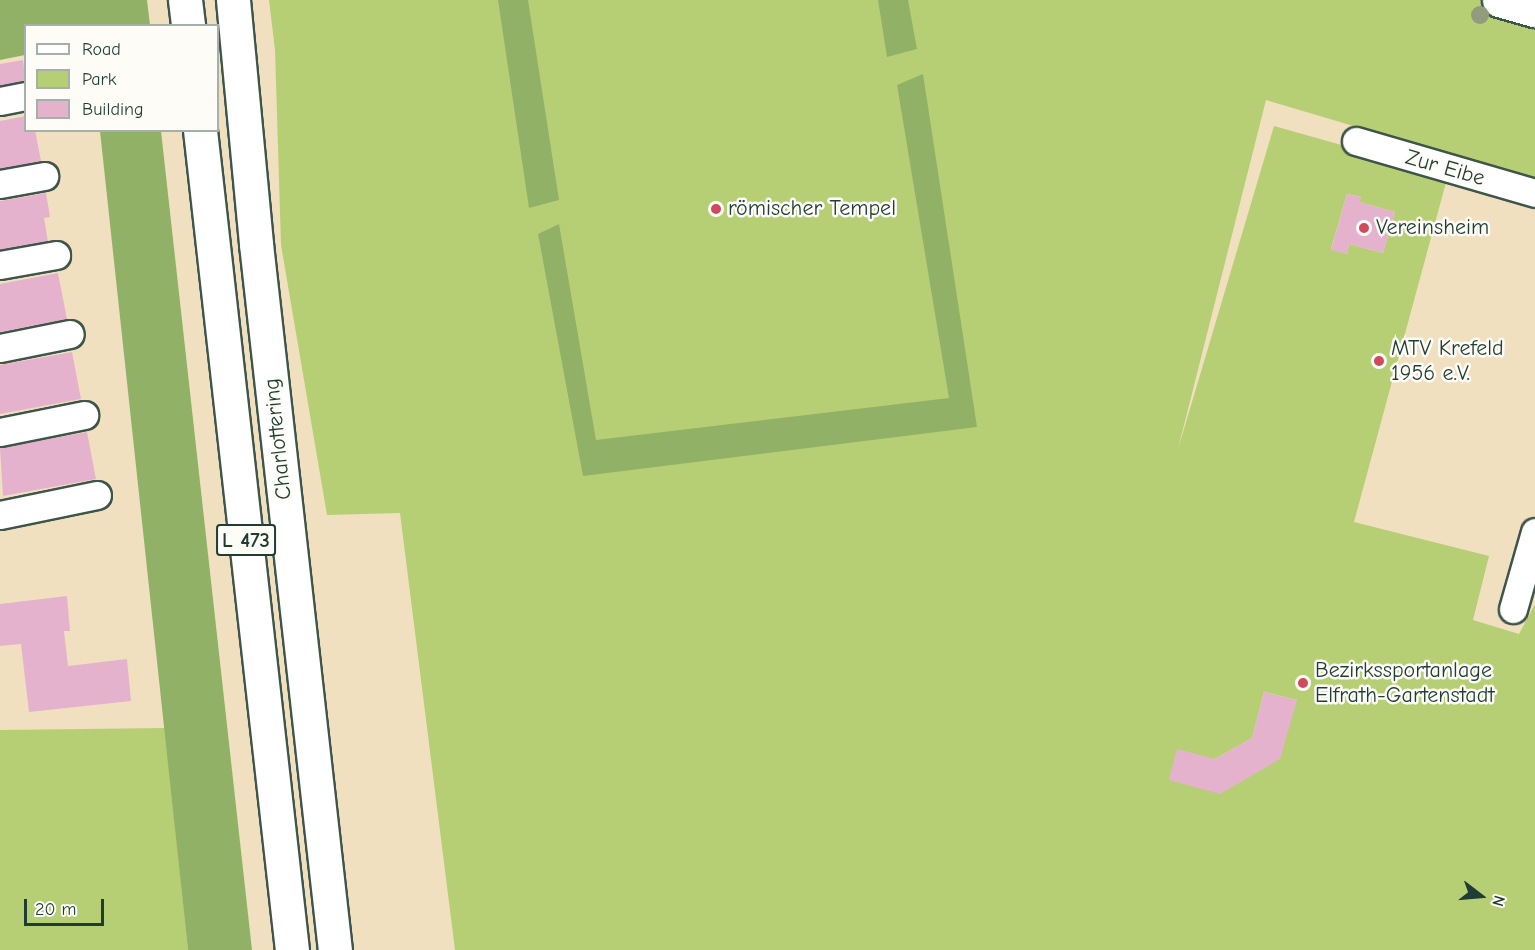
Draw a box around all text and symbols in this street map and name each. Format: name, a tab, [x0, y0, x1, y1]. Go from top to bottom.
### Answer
legend	[24, 24, 219, 132]
text: Road	[82, 39, 121, 60]
text: Park	[82, 69, 116, 90]
text: Building	[82, 99, 144, 120]
street label: Zur Eibe	[1402, 144, 1488, 192]
place label: römischer Tempel	[728, 196, 896, 222]
marker: römischer Tempel	[709, 202, 723, 216]
place label: Vereinsheim	[1376, 215, 1489, 241]
marker: Vereinsheim	[1357, 221, 1371, 235]
place label: MTV Krefeld 1956 e.V.	[1391, 335, 1504, 386]
marker: MTV Krefeld 1956 e.V.	[1372, 354, 1386, 368]
street label: Charlottering	[258, 377, 298, 501]
road number: L 473	[216, 522, 276, 558]
place label: Bezirkssportanlage Elfrath-Gartenstadt	[1315, 657, 1495, 708]
marker: Bezirkssportanlage Elfrath-Gartenstadt	[1296, 676, 1310, 690]
north arrow	[1451, 866, 1511, 926]
scale bar	[27, 887, 106, 925]
text: N	[1488, 893, 1508, 908]
text: 20 m	[35, 899, 76, 920]

